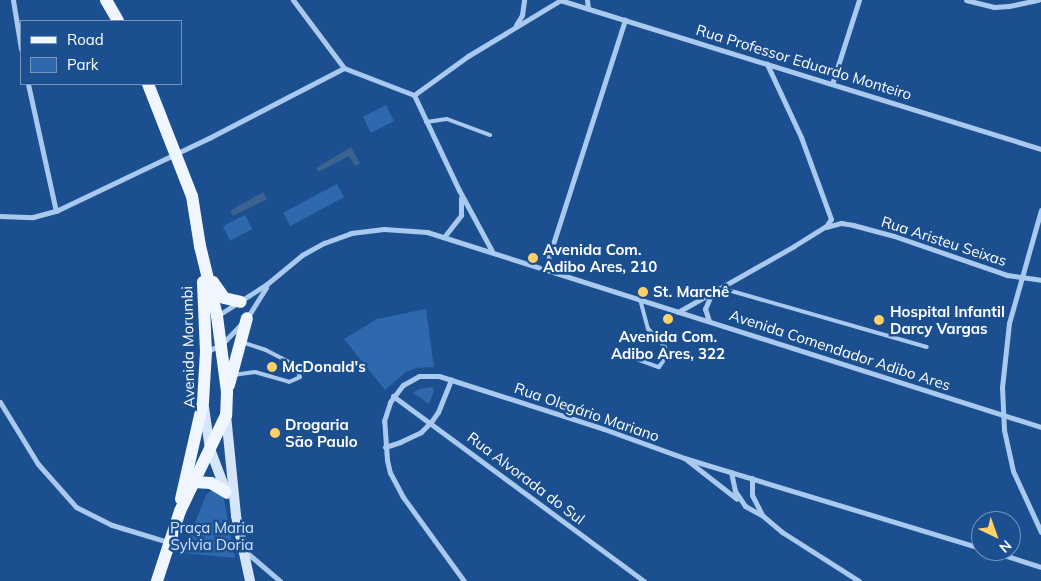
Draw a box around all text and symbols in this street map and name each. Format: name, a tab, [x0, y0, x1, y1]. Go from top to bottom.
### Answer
legend	[20, 20, 182, 85]
street label: Rua Professor Eduardo Monteiro	[694, 21, 914, 103]
text: Road	[67, 30, 104, 49]
text: Park	[67, 55, 99, 74]
street label: Rua Aristeu Seixas	[879, 212, 1009, 270]
place label: Avenida Com. Adibo Ares, 210	[543, 240, 657, 275]
marker: Avenida Com. Adibo Ares, 210	[527, 252, 539, 264]
place label: St. Marchê	[653, 283, 729, 301]
street label: Avenida Morumbi	[178, 286, 198, 408]
marker: St. Marchê	[637, 286, 649, 298]
place label: Hospital Infantil Darcy Vargas	[890, 302, 1005, 337]
street label: Avenida Comendador Adibo Ares	[727, 306, 953, 394]
marker: Avenida Com. Adibo Ares, 322	[662, 313, 674, 325]
marker: Hospital Infantil Darcy Vargas	[872, 313, 886, 327]
place label: Avenida Com. Adibo Ares, 322	[611, 327, 725, 362]
place label: McDonald's	[282, 358, 366, 376]
marker: McDonald's	[266, 361, 278, 373]
street label: Rua Olegário Mariano	[512, 379, 662, 445]
place label: Drogaria São Paulo	[285, 415, 358, 450]
marker: Drogaria São Paulo	[269, 427, 281, 439]
street label: Rua Alvorada do Sul	[464, 428, 588, 528]
north arrow	[971, 511, 1021, 561]
park label: Praça Maria Sylvia Doria	[170, 518, 254, 553]
text: N	[995, 536, 1015, 557]

